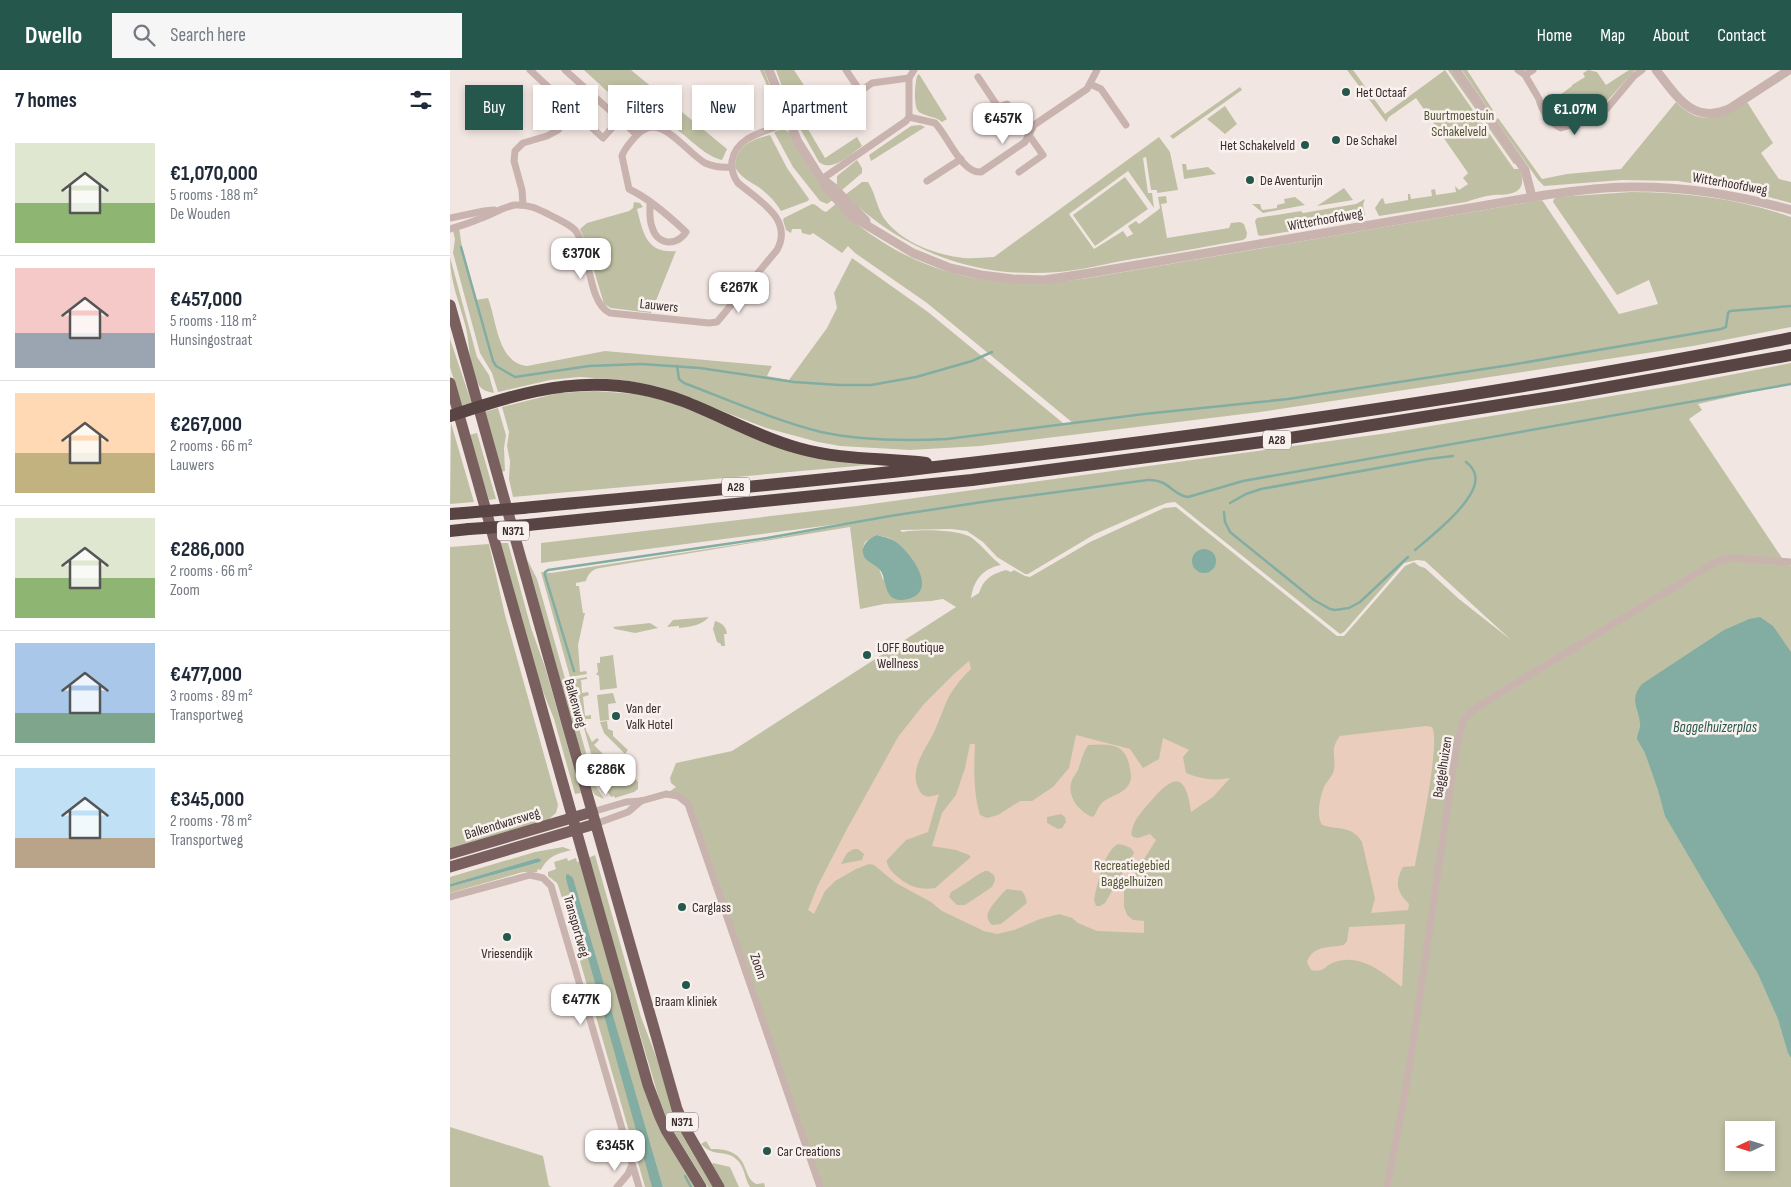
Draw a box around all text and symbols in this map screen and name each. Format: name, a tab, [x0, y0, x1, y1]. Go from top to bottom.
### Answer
search box	[112, 13, 462, 58]
text: Dwello	[25, 21, 82, 50]
icon: search	[130, 21, 158, 49]
text: Search here	[170, 24, 246, 47]
text: Home	[1537, 25, 1572, 46]
text: Map	[1600, 25, 1625, 46]
text: About	[1653, 25, 1689, 46]
text: Contact	[1717, 25, 1766, 46]
place label: Het Octaaf	[1356, 84, 1408, 101]
chip: Buy	[465, 85, 523, 130]
chip: Rent	[533, 85, 598, 130]
chip: Filters	[608, 85, 682, 130]
chip: New	[692, 85, 754, 130]
chip: Apartment	[764, 85, 866, 130]
icon: filters	[407, 86, 435, 114]
marker: Het Octaaf	[1340, 86, 1352, 98]
text: 7 homes	[15, 88, 77, 113]
pin: €1.07M	[1534, 93, 1616, 136]
text: €1.07M	[1553, 100, 1597, 119]
pin: €457K	[968, 102, 1038, 145]
park label: Buurtmoestuin Schakelveld	[1424, 107, 1494, 140]
text: €457K	[984, 109, 1022, 128]
place label: De Schakel	[1346, 132, 1397, 149]
marker: De Schakel	[1330, 134, 1342, 146]
place label: Het Schakelveld	[1220, 137, 1295, 154]
marker: Het Schakelveld	[1299, 139, 1311, 151]
text: €1,070,000	[170, 161, 258, 186]
icon: home	[55, 163, 115, 223]
street label: Witterhoofdweg	[1691, 169, 1769, 199]
place label: De Aventurijn	[1260, 172, 1323, 189]
marker: De Aventurijn	[1244, 174, 1256, 186]
text: 5 rooms · 188 m²	[170, 186, 258, 205]
street label: Witterhoofdweg	[1286, 204, 1364, 234]
text: De Wouden	[170, 205, 230, 224]
pin: €370K	[546, 238, 616, 280]
text: €370K	[562, 244, 600, 263]
pin: €267K	[704, 272, 774, 314]
text: €267K	[720, 278, 758, 297]
text: €457,000	[170, 287, 242, 312]
icon: home	[55, 288, 115, 348]
street label: Lauwers	[639, 295, 679, 316]
text: 5 rooms · 118 m²	[170, 312, 257, 331]
text: Hunsingostraat	[170, 331, 252, 350]
text: €267,000	[170, 412, 242, 437]
icon: home	[55, 413, 115, 473]
road number: A28	[1263, 430, 1291, 450]
text: 2 rooms · 66 m²	[170, 437, 253, 456]
text: Lauwers	[170, 456, 214, 475]
road number: A28	[722, 478, 750, 497]
road number: N371	[497, 522, 529, 541]
text: €286,000	[170, 537, 245, 562]
icon: home	[55, 538, 115, 598]
text: 2 rooms · 66 m²	[170, 562, 253, 581]
text: Zoom	[170, 581, 200, 600]
place label: LOFF Boutique Wellness	[877, 639, 944, 672]
marker: LOFF Boutique Wellness	[861, 649, 873, 661]
text: €477,000	[170, 662, 242, 687]
icon: home	[55, 663, 115, 723]
street label: Balkenweg	[560, 677, 591, 730]
text: 3 rooms · 89 m²	[170, 687, 253, 706]
place label: Van der Valk Hotel	[626, 700, 673, 733]
text: Transportweg	[170, 706, 243, 725]
marker: Van der Valk Hotel	[610, 710, 622, 722]
water label: Baggelhuizerplas	[1673, 718, 1758, 737]
street label: Baggelhuizen	[1429, 735, 1456, 799]
pin: €286K	[571, 754, 641, 796]
text: €286K	[587, 760, 625, 779]
text: €345,000	[170, 787, 244, 812]
icon: home	[55, 788, 115, 848]
street label: Balkendwarsweg	[462, 804, 542, 843]
text: 2 rooms · 78 m²	[170, 812, 252, 831]
text: Transportweg	[170, 831, 243, 850]
park label: Recreatiegebied Baggelhuizen	[1094, 857, 1170, 890]
street label: Transportweg	[560, 893, 594, 960]
place label: Carglass	[692, 899, 731, 916]
marker: Carglass	[676, 901, 688, 913]
marker: Vriesendijk	[501, 931, 513, 943]
place label: Vriesendijk	[481, 945, 533, 962]
street label: Zoom	[746, 951, 771, 981]
marker: Braam kliniek	[680, 979, 692, 991]
pin: €477K	[546, 984, 616, 1026]
text: €477K	[562, 990, 600, 1009]
place label: Braam kliniek	[655, 993, 718, 1010]
road number: N371	[666, 1112, 698, 1132]
north arrow	[1725, 1121, 1775, 1171]
map controls	[1725, 1121, 1775, 1171]
pin: €345K	[580, 1130, 650, 1172]
text: €345K	[596, 1136, 634, 1155]
place label: Car Creations	[777, 1143, 840, 1160]
marker: Car Creations	[761, 1145, 773, 1157]

